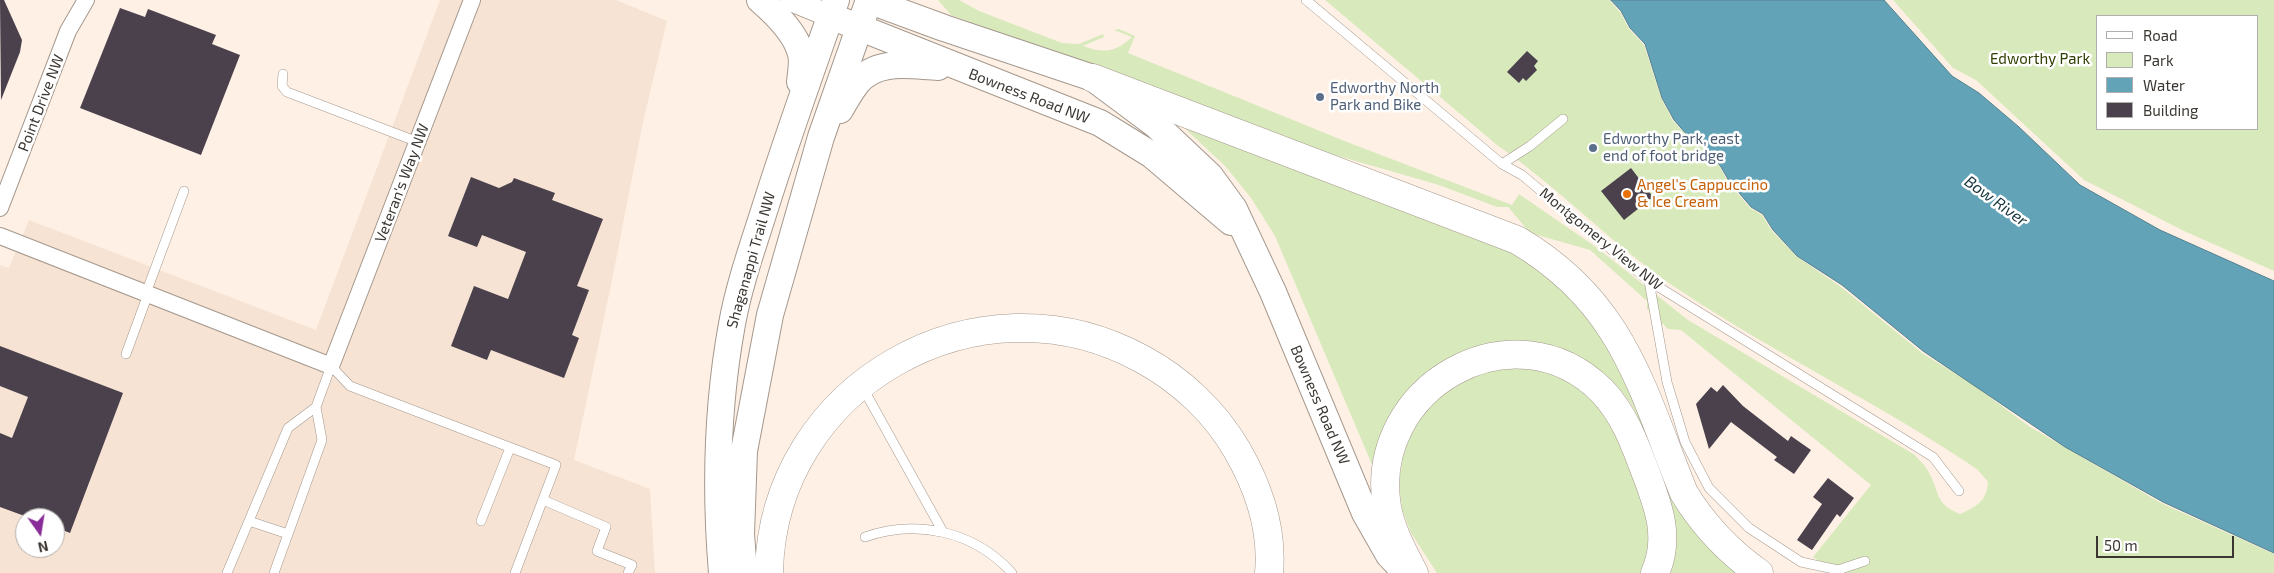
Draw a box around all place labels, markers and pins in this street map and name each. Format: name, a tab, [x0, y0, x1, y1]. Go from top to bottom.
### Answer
place label: Edworthy North Park and Bike	[1330, 79, 1439, 114]
marker: Edworthy North Park and Bike	[1314, 91, 1326, 103]
place label: Edworthy Park, east end of foot bridge	[1603, 130, 1740, 165]
marker: Edworthy Park, east end of foot bridge	[1587, 142, 1599, 154]
place label: Angel's Cappuccino & Ice Cream	[1637, 176, 1768, 211]
marker: Angel's Cappuccino & Ice Cream	[1621, 188, 1633, 200]

